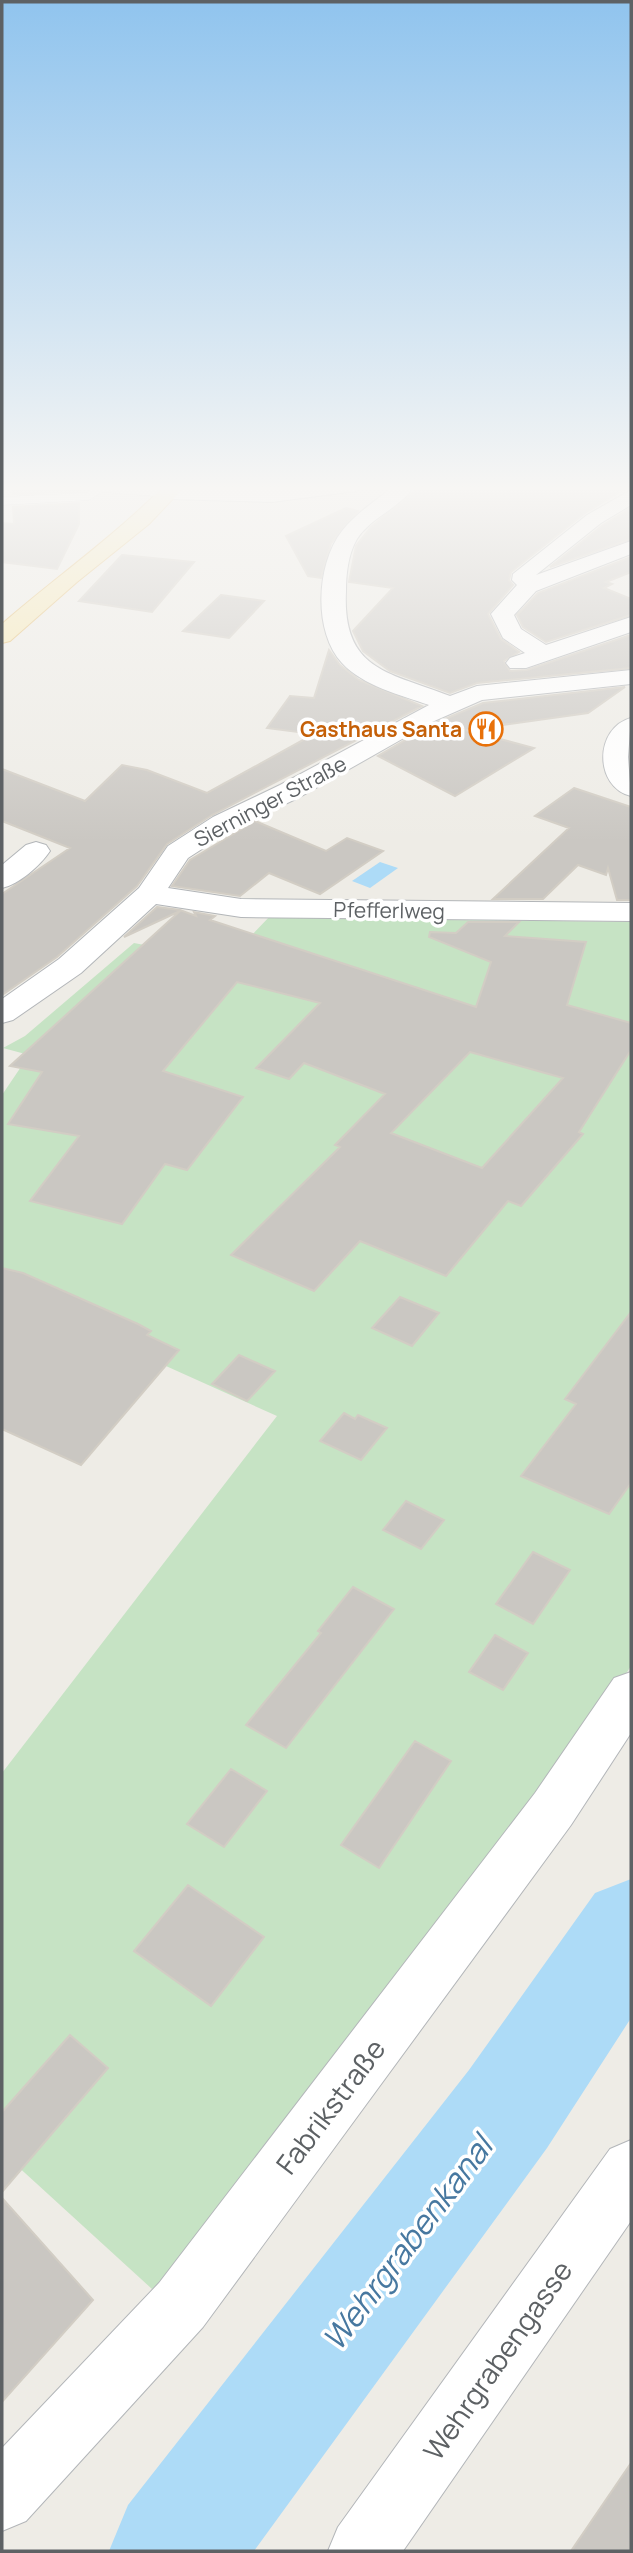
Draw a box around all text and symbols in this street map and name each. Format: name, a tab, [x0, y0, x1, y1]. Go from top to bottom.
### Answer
restaurant icon: Gasthaus Santa	[467, 710, 505, 748]
place label: Gasthaus Santa	[300, 715, 462, 743]
street label: Sierninger Straße	[189, 749, 351, 853]
street label: Pfefferlweg	[333, 895, 445, 925]
street label: Fabrikstraße	[267, 2031, 393, 2181]
water label: Wehrgrabenkanal	[312, 2124, 504, 2359]
street label: Wehrgrabengasse	[414, 2253, 580, 2467]

